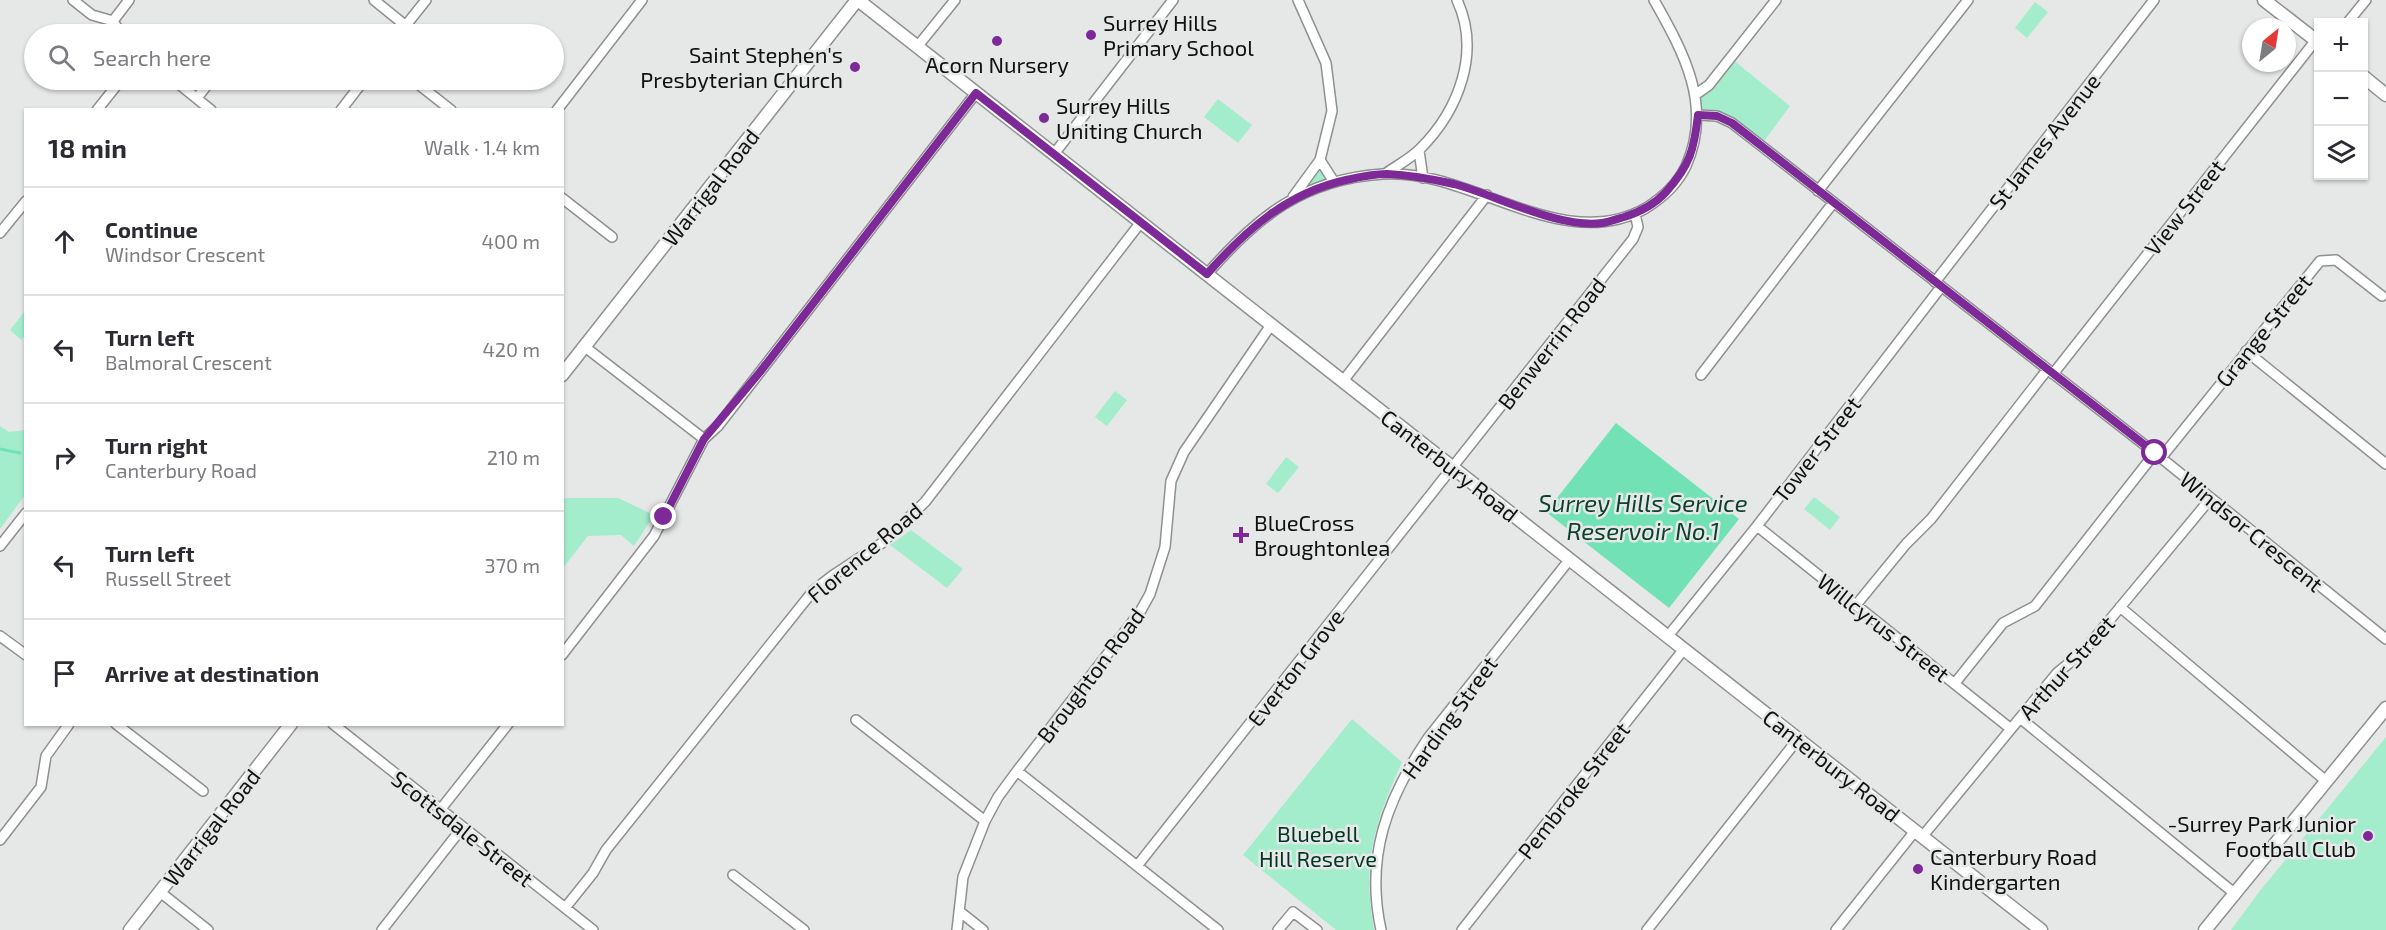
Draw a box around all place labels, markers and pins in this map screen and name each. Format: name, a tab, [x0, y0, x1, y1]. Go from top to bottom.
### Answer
place label: Surrey Hills Primary School	[1103, 9, 1254, 60]
marker: Surrey Hills Primary School	[1084, 28, 1098, 42]
marker: Acorn Nursery	[990, 34, 1004, 48]
place label: Saint Stephen's Presbyterian Church	[640, 41, 843, 92]
place label: Acorn Nursery	[925, 51, 1069, 77]
marker: Saint Stephen's Presbyterian Church	[848, 60, 862, 74]
place label: Surrey Hills Uniting Church	[1056, 92, 1203, 143]
marker: Surrey Hills Uniting Church	[1037, 111, 1051, 125]
place label: BlueCross Broughtonlea	[1254, 509, 1390, 560]
marker: BlueCross Broughtonlea	[1232, 526, 1250, 544]
place label: -Surrey Park Junior Football Club	[2168, 810, 2356, 861]
marker: -Surrey Park Junior Football Club	[2361, 829, 2375, 843]
place label: Canterbury Road Kindergarten	[1930, 843, 2097, 894]
marker: Canterbury Road Kindergarten	[1911, 862, 1925, 876]

